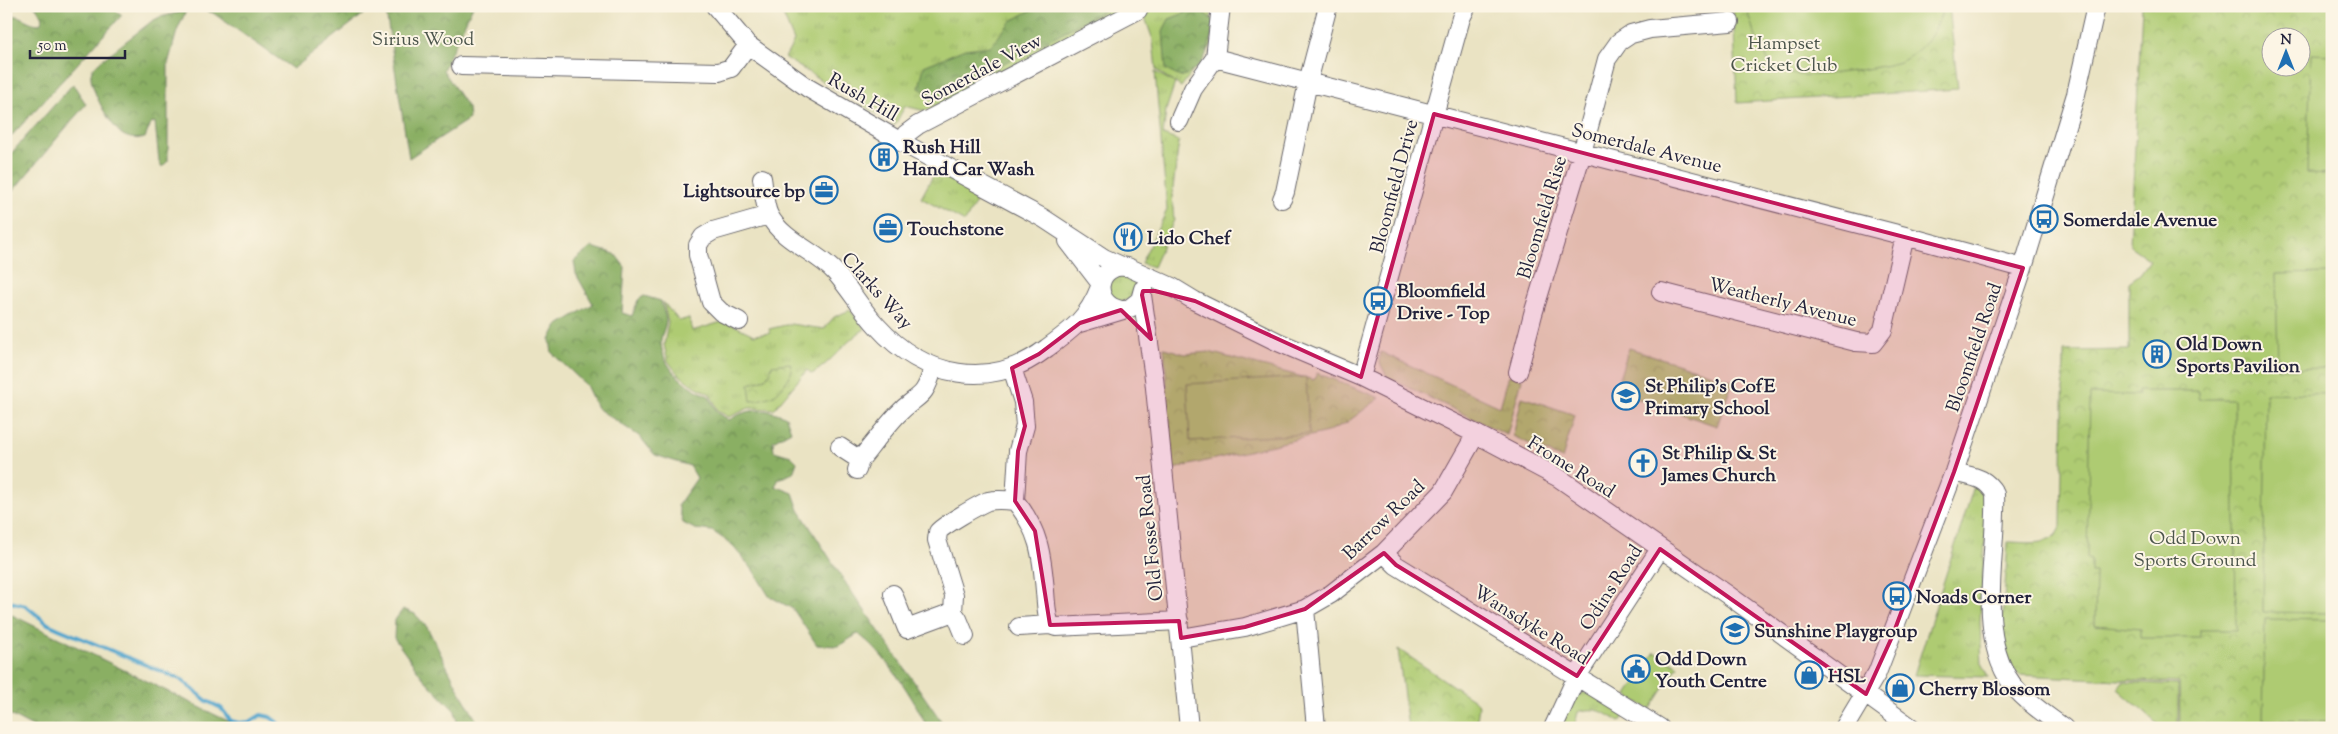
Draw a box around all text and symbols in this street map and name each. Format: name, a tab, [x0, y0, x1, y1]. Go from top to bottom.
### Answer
park label: Sirius Wood	[372, 27, 474, 54]
scale bar	[30, 28, 125, 60]
street label: Somerdale View	[917, 28, 1047, 114]
north arrow	[2260, 28, 2310, 78]
park label: Hampset Cricket Club	[1731, 31, 1837, 80]
text: N	[2280, 31, 2292, 51]
text: 50 m	[37, 36, 67, 57]
street label: Rush Hill	[822, 67, 903, 129]
street label: Bloomfield Drive	[1364, 116, 1426, 257]
street label: Somerdale Avenue	[1568, 118, 1725, 181]
place label: Rush Hill Hand Car Wash	[903, 135, 1036, 184]
building icon: Rush Hill Hand Car Wash	[869, 142, 899, 172]
street label: Bloomfield Rise	[1512, 153, 1575, 283]
office icon: Lightsource bp	[809, 175, 839, 205]
place label: Lightsource bp	[683, 179, 805, 206]
bus stop icon: Somerdale Avenue	[2029, 204, 2059, 234]
place label: Somerdale Avenue	[2063, 208, 2217, 235]
office icon: Touchstone	[873, 213, 903, 243]
place label: Touchstone	[907, 217, 1004, 244]
restaurant icon: Lido Chef	[1113, 222, 1143, 252]
place label: Lido Chef	[1147, 226, 1232, 253]
street label: Clarks Way	[834, 247, 919, 337]
street label: Weatherly Avenue	[1705, 272, 1860, 335]
place label: Bloomfield Drive - Top	[1397, 279, 1490, 328]
street label: Bloomfield Road	[1941, 279, 2010, 416]
bus stop icon: Bloomfield Drive - Top	[1363, 286, 1393, 316]
place label: Old Down Sports Pavilion	[2176, 332, 2301, 381]
building icon: Old Down Sports Pavilion	[2142, 339, 2172, 369]
place label: St Philip's CofE Primary School	[1645, 374, 1776, 423]
school or university icon: St Philip's CofE Primary School	[1611, 381, 1641, 411]
street label: Frome Road	[1522, 430, 1620, 506]
place label: St Philip & St James Church	[1660, 441, 1777, 490]
church icon: St Philip & St James Church	[1628, 448, 1658, 478]
street label: Old Fosse Road	[1131, 473, 1172, 602]
street label: Barrow Road	[1337, 474, 1432, 567]
park label: Odd Down Sports Ground	[2133, 526, 2257, 575]
street label: Odins Road	[1574, 540, 1650, 637]
street label: Wansdyke Road	[1467, 579, 1594, 673]
bus stop icon: Noads Corner	[1882, 581, 1912, 611]
place label: Noads Corner	[1916, 585, 2032, 612]
school or university icon: Sunshine Playgroup	[1720, 615, 1750, 645]
place label: Sunshine Playgroup	[1754, 619, 1918, 646]
place label: Odd Down Youth Centre	[1655, 647, 1767, 696]
public building icon: Odd Down Youth Centre	[1621, 654, 1651, 684]
shop icon: HSL	[1794, 660, 1824, 690]
place label: HSL	[1828, 664, 1866, 691]
shop icon: Cherry Blossom	[1885, 673, 1915, 703]
place label: Cherry Blossom	[1919, 677, 2051, 704]

